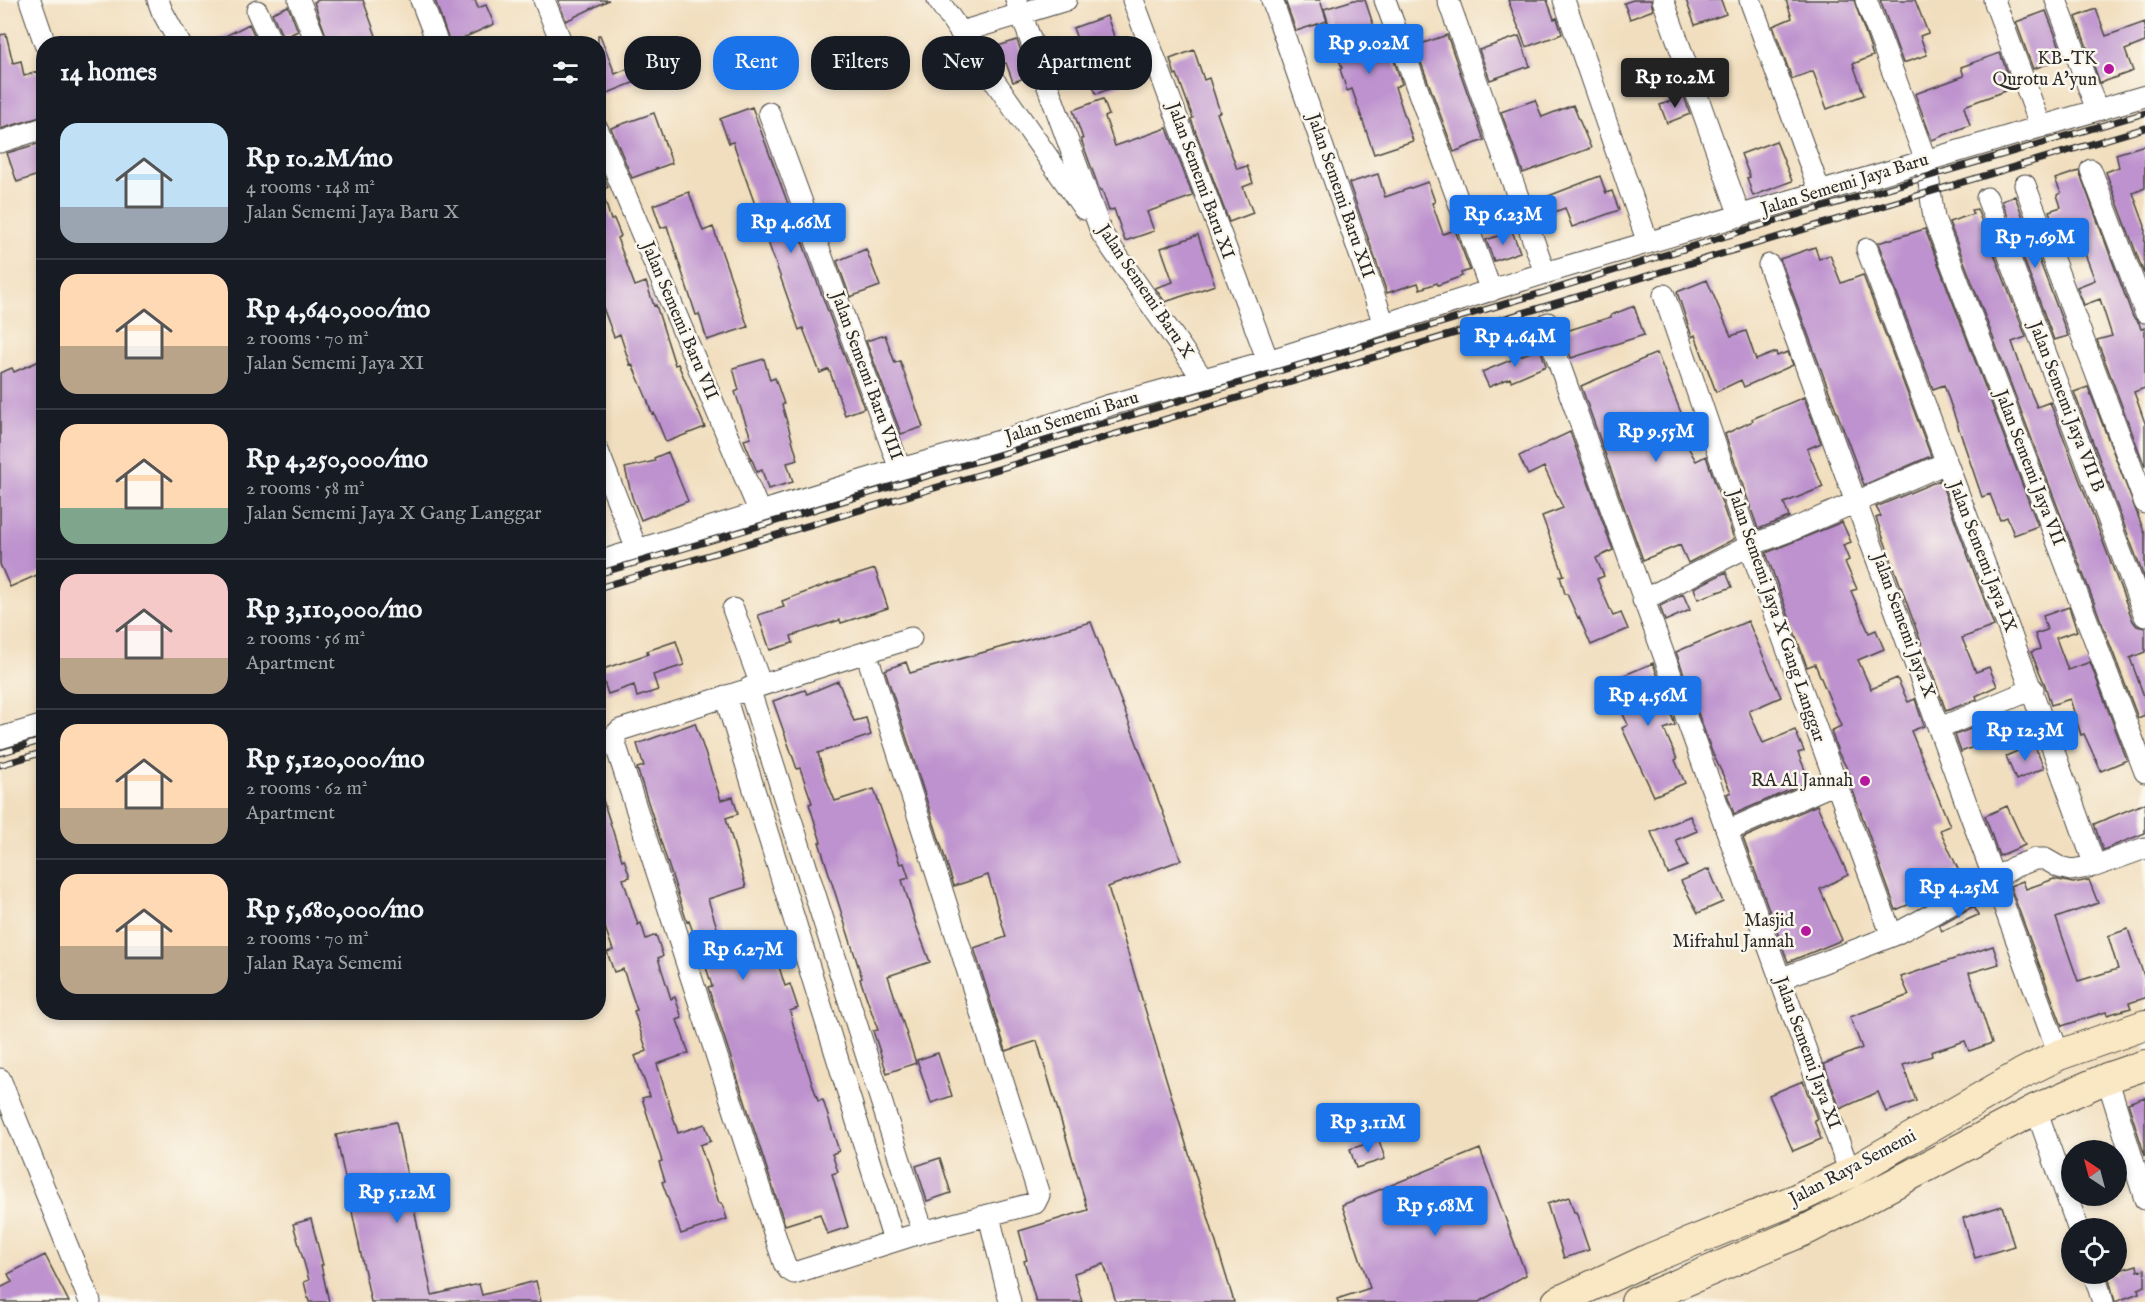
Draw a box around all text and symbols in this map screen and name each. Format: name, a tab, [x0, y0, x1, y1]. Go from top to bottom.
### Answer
pin: Rp 9.02M	[1307, 24, 1431, 75]
text: Rp 9.02M	[1328, 31, 1410, 56]
chip: Buy	[624, 36, 701, 90]
chip: Rent	[713, 36, 799, 90]
chip: Filters	[811, 36, 910, 90]
chip: New	[922, 36, 1005, 90]
chip: Apartment	[1017, 36, 1152, 90]
place label: KB-TK Qurotu A'yun	[1993, 48, 2098, 92]
text: 14 homes	[60, 56, 157, 89]
icon: filters	[549, 56, 582, 89]
pin: Rp 10.2M	[1613, 58, 1737, 109]
marker: KB-TK Qurotu A'yun	[2102, 62, 2116, 76]
text: Rp 10.2M	[1635, 65, 1715, 90]
street label: Jalan Sememi Baru XI	[1160, 98, 1239, 263]
street label: Jalan Sememi Baru XII	[1300, 109, 1379, 282]
text: Rp 10.2M/mo	[246, 142, 393, 175]
icon: home	[108, 147, 180, 219]
street label: Jalan Sememi Jaya Baru	[1757, 149, 1931, 222]
text: 4 rooms · 148 m²	[246, 175, 375, 200]
pin: Rp 6.23M	[1441, 195, 1565, 246]
text: Jalan Sememi Jaya Baru X	[246, 200, 459, 225]
text: Rp 6.23M	[1464, 202, 1542, 227]
pin: Rp 4.66M	[729, 203, 853, 254]
text: Rp 4.66M	[751, 210, 831, 235]
pin: Rp 7.69M	[1973, 218, 2097, 269]
street label: Jalan Sememi Baru X	[1090, 219, 1199, 364]
text: Rp 7.69M	[1995, 225, 2075, 250]
street label: Jalan Sememi Baru VII	[634, 236, 723, 404]
street label: Jalan Sememi Baru VIII	[824, 287, 907, 464]
text: Rp 4,640,000/mo	[246, 293, 430, 326]
icon: home	[108, 298, 180, 370]
pin: Rp 4.64M	[1453, 317, 1577, 368]
street label: Jalan Sememi Jaya VII B	[2023, 319, 2109, 495]
text: Rp 4.64M	[1474, 324, 1556, 349]
text: 2 rooms · 70 m²	[246, 326, 369, 351]
text: Jalan Sememi Jaya XI	[246, 351, 424, 376]
street label: Jalan Sememi Baru	[1000, 387, 1142, 450]
street label: Jalan Sememi Jaya VII	[1989, 387, 2069, 549]
pin: Rp 9.55M	[1594, 412, 1718, 463]
text: Rp 9.55M	[1618, 419, 1694, 444]
text: Rp 4,250,000/mo	[246, 443, 428, 476]
icon: home	[108, 448, 180, 520]
text: 2 rooms · 58 m²	[246, 476, 365, 501]
street label: Jalan Sememi Jaya IX	[1942, 476, 2022, 636]
street label: Jalan Sememi Jaya X Gang Langgar	[1721, 485, 1830, 746]
text: Jalan Sememi Jaya X Gang Langgar	[246, 501, 542, 526]
street label: Jalan Sememi Jaya X	[1865, 548, 1940, 702]
text: Rp 3,110,000/mo	[246, 593, 422, 626]
icon: home	[108, 598, 180, 670]
text: 2 rooms · 56 m²	[246, 626, 365, 651]
text: Apartment	[246, 651, 335, 676]
pin: Rp 4.56M	[1586, 676, 1710, 727]
text: Rp 4.56M	[1608, 683, 1688, 708]
pin: Rp 12.3M	[1963, 711, 2087, 762]
text: Rp 12.3M	[1986, 718, 2064, 743]
text: Rp 5,120,000/mo	[246, 743, 425, 776]
icon: home	[108, 748, 180, 820]
place label: RA Al Jannah	[1751, 770, 1853, 793]
marker: RA Al Jannah	[1858, 774, 1872, 788]
text: 2 rooms · 62 m²	[246, 776, 368, 801]
text: Apartment	[246, 801, 335, 826]
pin: Rp 4.25M	[1897, 868, 2021, 919]
text: Rp 4.25M	[1919, 875, 1999, 900]
text: Rp 5,680,000/mo	[246, 893, 424, 926]
icon: home	[108, 898, 180, 970]
place label: Masjid Mifrahul Jannah	[1672, 910, 1794, 954]
marker: Masjid Mifrahul Jannah	[1799, 924, 1813, 938]
text: 2 rooms · 70 m²	[246, 926, 369, 951]
pin: Rp 6.27M	[681, 930, 805, 981]
text: Rp 6.27M	[703, 937, 783, 962]
text: Jalan Raya Sememi	[246, 951, 402, 976]
street label: Jalan Sememi Jaya XI	[1768, 972, 1845, 1132]
pin: Rp 3.11M	[1306, 1103, 1430, 1154]
text: Rp 3.11M	[1330, 1110, 1406, 1135]
street label: Jalan Raya Sememi	[1784, 1125, 1921, 1212]
north arrow	[2061, 1140, 2127, 1206]
map controls	[2061, 1140, 2127, 1284]
pin: Rp 5.12M	[335, 1173, 459, 1224]
text: Rp 5.12M	[358, 1180, 436, 1205]
pin: Rp 5.68M	[1373, 1186, 1497, 1237]
text: Rp 5.68M	[1397, 1193, 1473, 1218]
button: locate	[2061, 1218, 2127, 1284]

